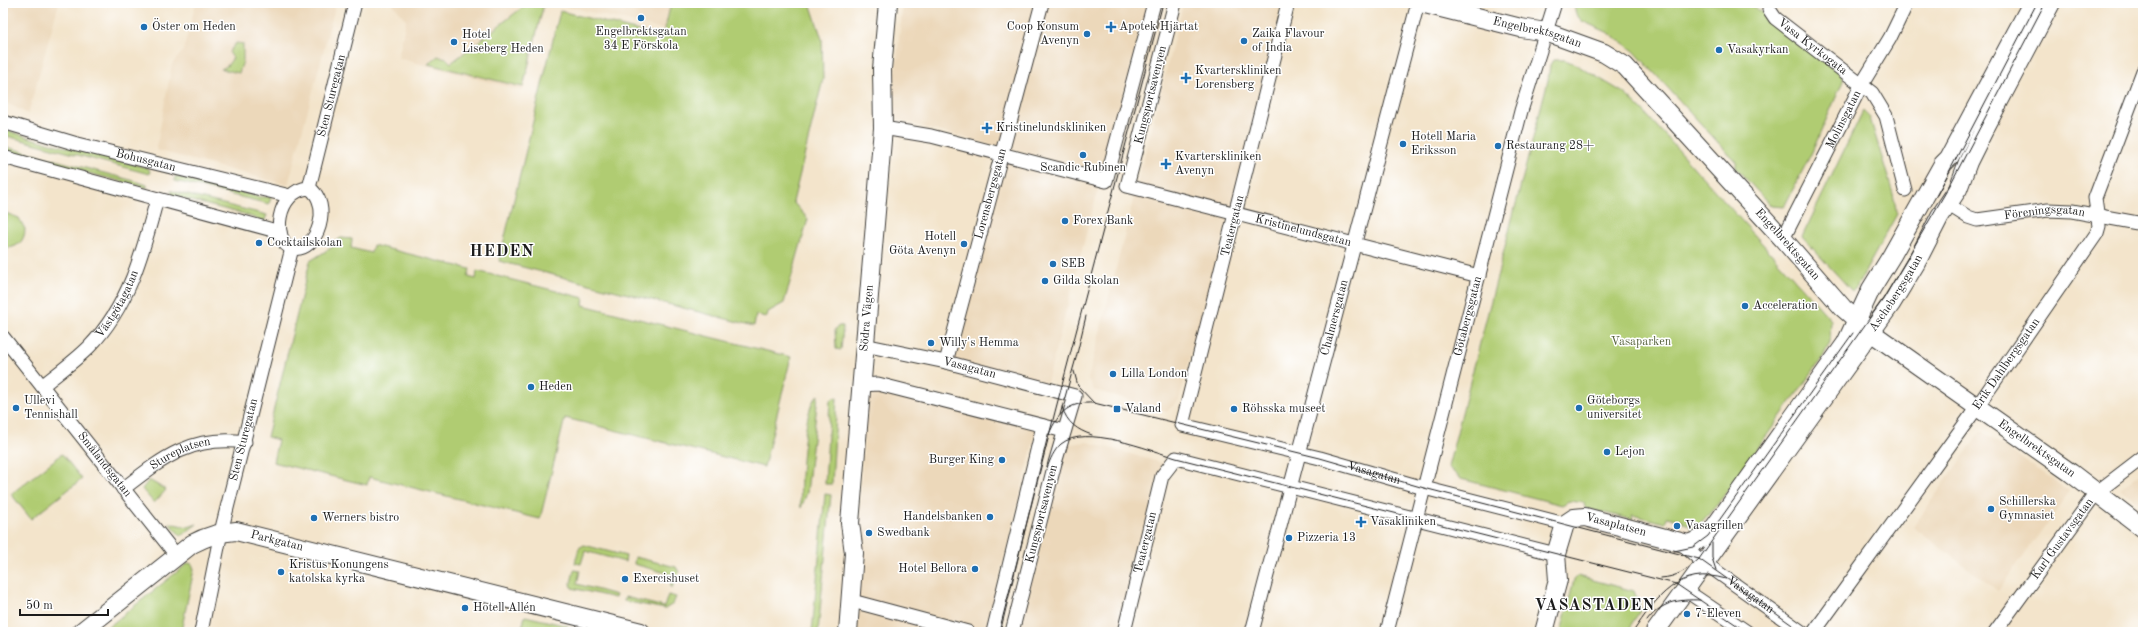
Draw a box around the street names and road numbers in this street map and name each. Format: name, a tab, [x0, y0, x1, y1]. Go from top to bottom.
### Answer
street label: Engelbrektsgatan	[1492, 15, 1584, 51]
street label: Vasa Kyrkogata	[1775, 16, 1849, 77]
street label: Kungsportsavenyen	[1133, 44, 1169, 146]
street label: Sten Sturegatan	[316, 53, 348, 138]
street label: Molinsgatan	[1824, 88, 1864, 151]
street label: Lorensbergsgatan	[973, 147, 1009, 241]
street label: Bohusgatan	[115, 148, 178, 174]
street label: Teatergatan	[1220, 194, 1247, 258]
street label: Föreningsgatan	[2003, 204, 2086, 222]
street label: Engelbrektsgatan	[1752, 206, 1822, 283]
street label: Kristinelundsgatan	[1254, 213, 1353, 249]
street label: Aschebergsgatan	[1867, 252, 1925, 334]
street label: Västgötagatan	[94, 268, 141, 340]
street label: Götabergsgatan	[1452, 275, 1484, 358]
street label: Chalmersgatan	[1319, 278, 1351, 357]
street label: Södra Vägen	[858, 284, 876, 352]
street label: Erik Dahlbergsgatan	[1971, 316, 2043, 412]
street label: Vasagatan	[942, 355, 998, 381]
street label: Sten Sturegatan	[228, 397, 260, 482]
street label: Engelbrektsgatan	[1996, 418, 2078, 480]
street label: Smålandsgatan	[75, 430, 134, 500]
street label: Stureplatsen	[148, 436, 212, 473]
street label: Vasagatan	[1346, 460, 1402, 487]
street label: Kungsportsavenyen	[1024, 463, 1060, 565]
street label: Karl Gustavsgatan	[2029, 496, 2096, 582]
street label: Teatergatan	[1132, 510, 1159, 575]
street label: Vasaplatsen	[1584, 511, 1648, 539]
street label: Parkgatan	[249, 529, 305, 554]
street label: Vasagatan	[1725, 575, 1776, 616]

